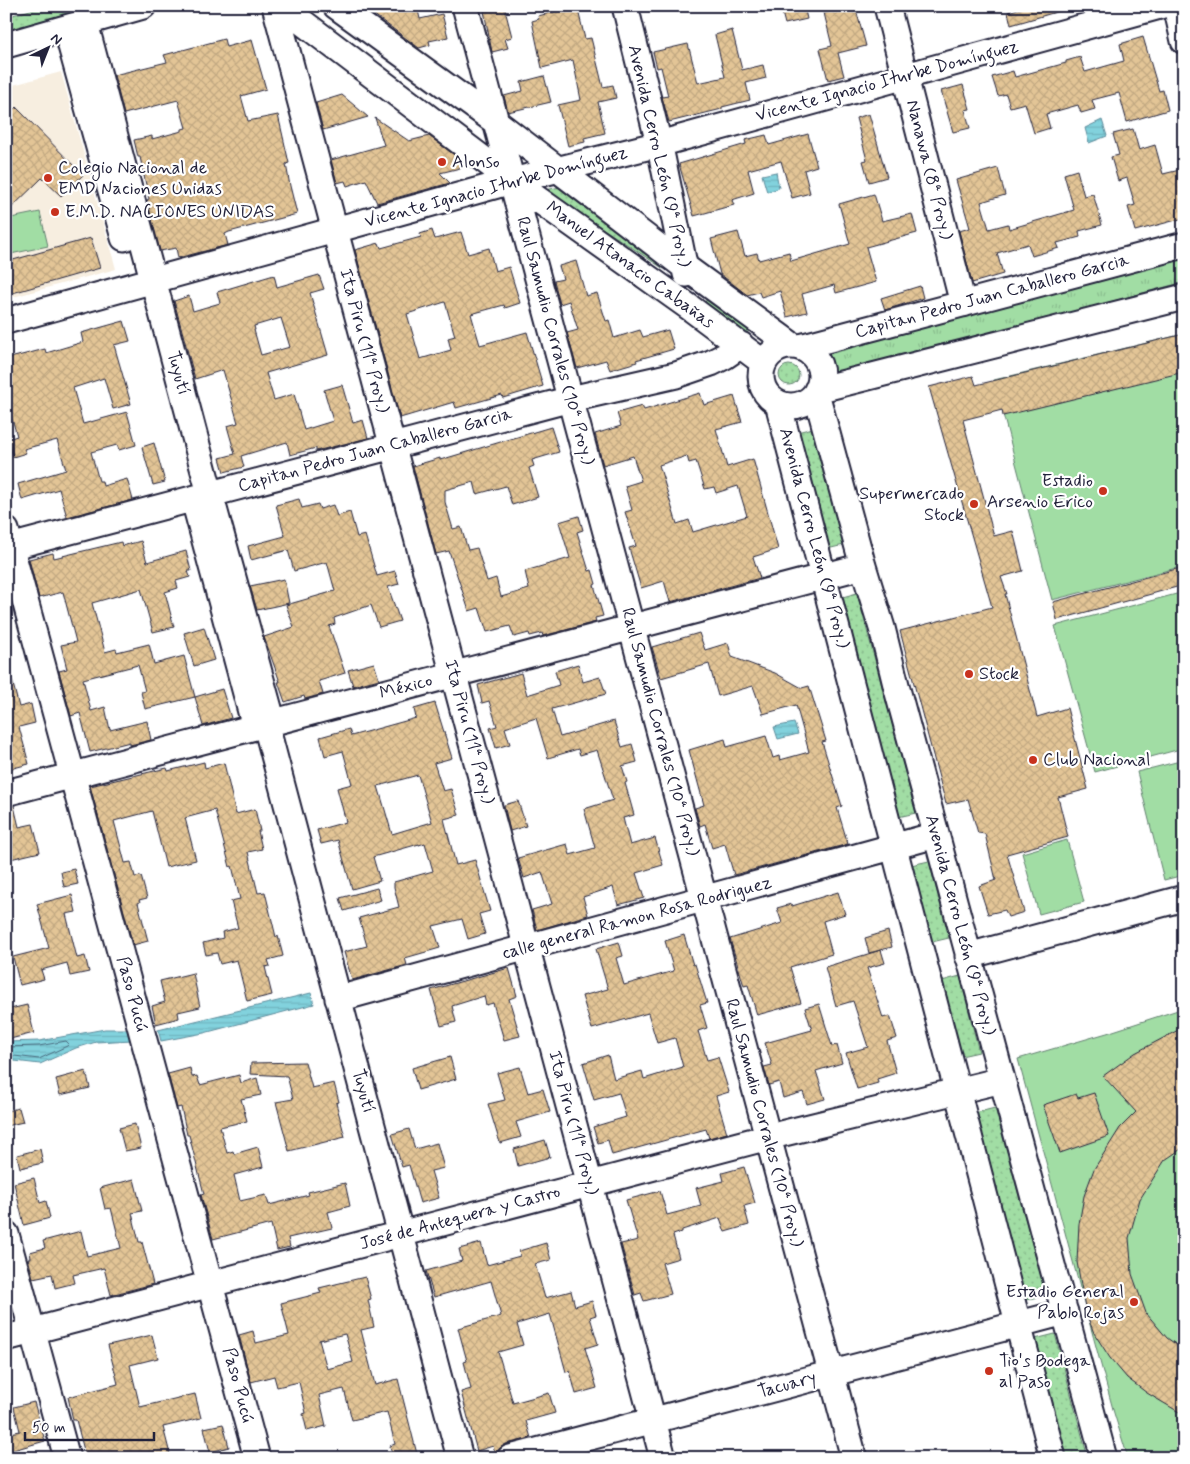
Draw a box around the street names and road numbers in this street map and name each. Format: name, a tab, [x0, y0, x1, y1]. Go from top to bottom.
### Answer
street label: Vicente Ignacio Iturbe Domínguez	[753, 34, 1022, 130]
street label: Avenida Cerro León (9ª Proy.)	[622, 43, 696, 270]
street label: Nanawa (8ª Proy.)	[900, 98, 958, 243]
street label: Vicente Ignacio Iturbe Domínguez	[362, 140, 631, 236]
street label: Manuel Atanacio Cabañas	[541, 196, 719, 334]
street label: Raul Samudio Corrales (10ª Proy.)	[510, 214, 600, 468]
street label: Capitan Pedro Juan Caballero Garcia	[852, 248, 1132, 344]
street label: Ita Piru (11ª Proy.)	[333, 266, 395, 416]
street label: Tuyutí	[161, 348, 195, 398]
street label: Capitan Pedro Juan Caballero Garcia	[235, 402, 515, 498]
street label: Avenida Cerro León (9ª Proy.)	[773, 425, 855, 651]
street label: Raul Samudio Corrales (10ª Proy.)	[615, 605, 705, 859]
street label: Ita Piru (11ª Proy.)	[438, 657, 500, 807]
street label: México	[377, 668, 435, 706]
street label: Avenida Cerro León (9ª Proy.)	[919, 812, 1001, 1038]
street label: calle general Ramon Rosa Rodriguez	[500, 870, 775, 966]
street label: Paso Pucú	[110, 954, 154, 1034]
street label: Raul Samudio Corrales (10ª Proy.)	[719, 996, 809, 1250]
street label: Ita Piru (11ª Proy.)	[542, 1048, 604, 1198]
street label: Tuyutí	[346, 1066, 380, 1116]
street label: José de Antequera y Castro	[357, 1180, 563, 1256]
street label: Paso Pucú	[216, 1345, 260, 1425]
street label: Tacuary	[755, 1366, 819, 1404]

